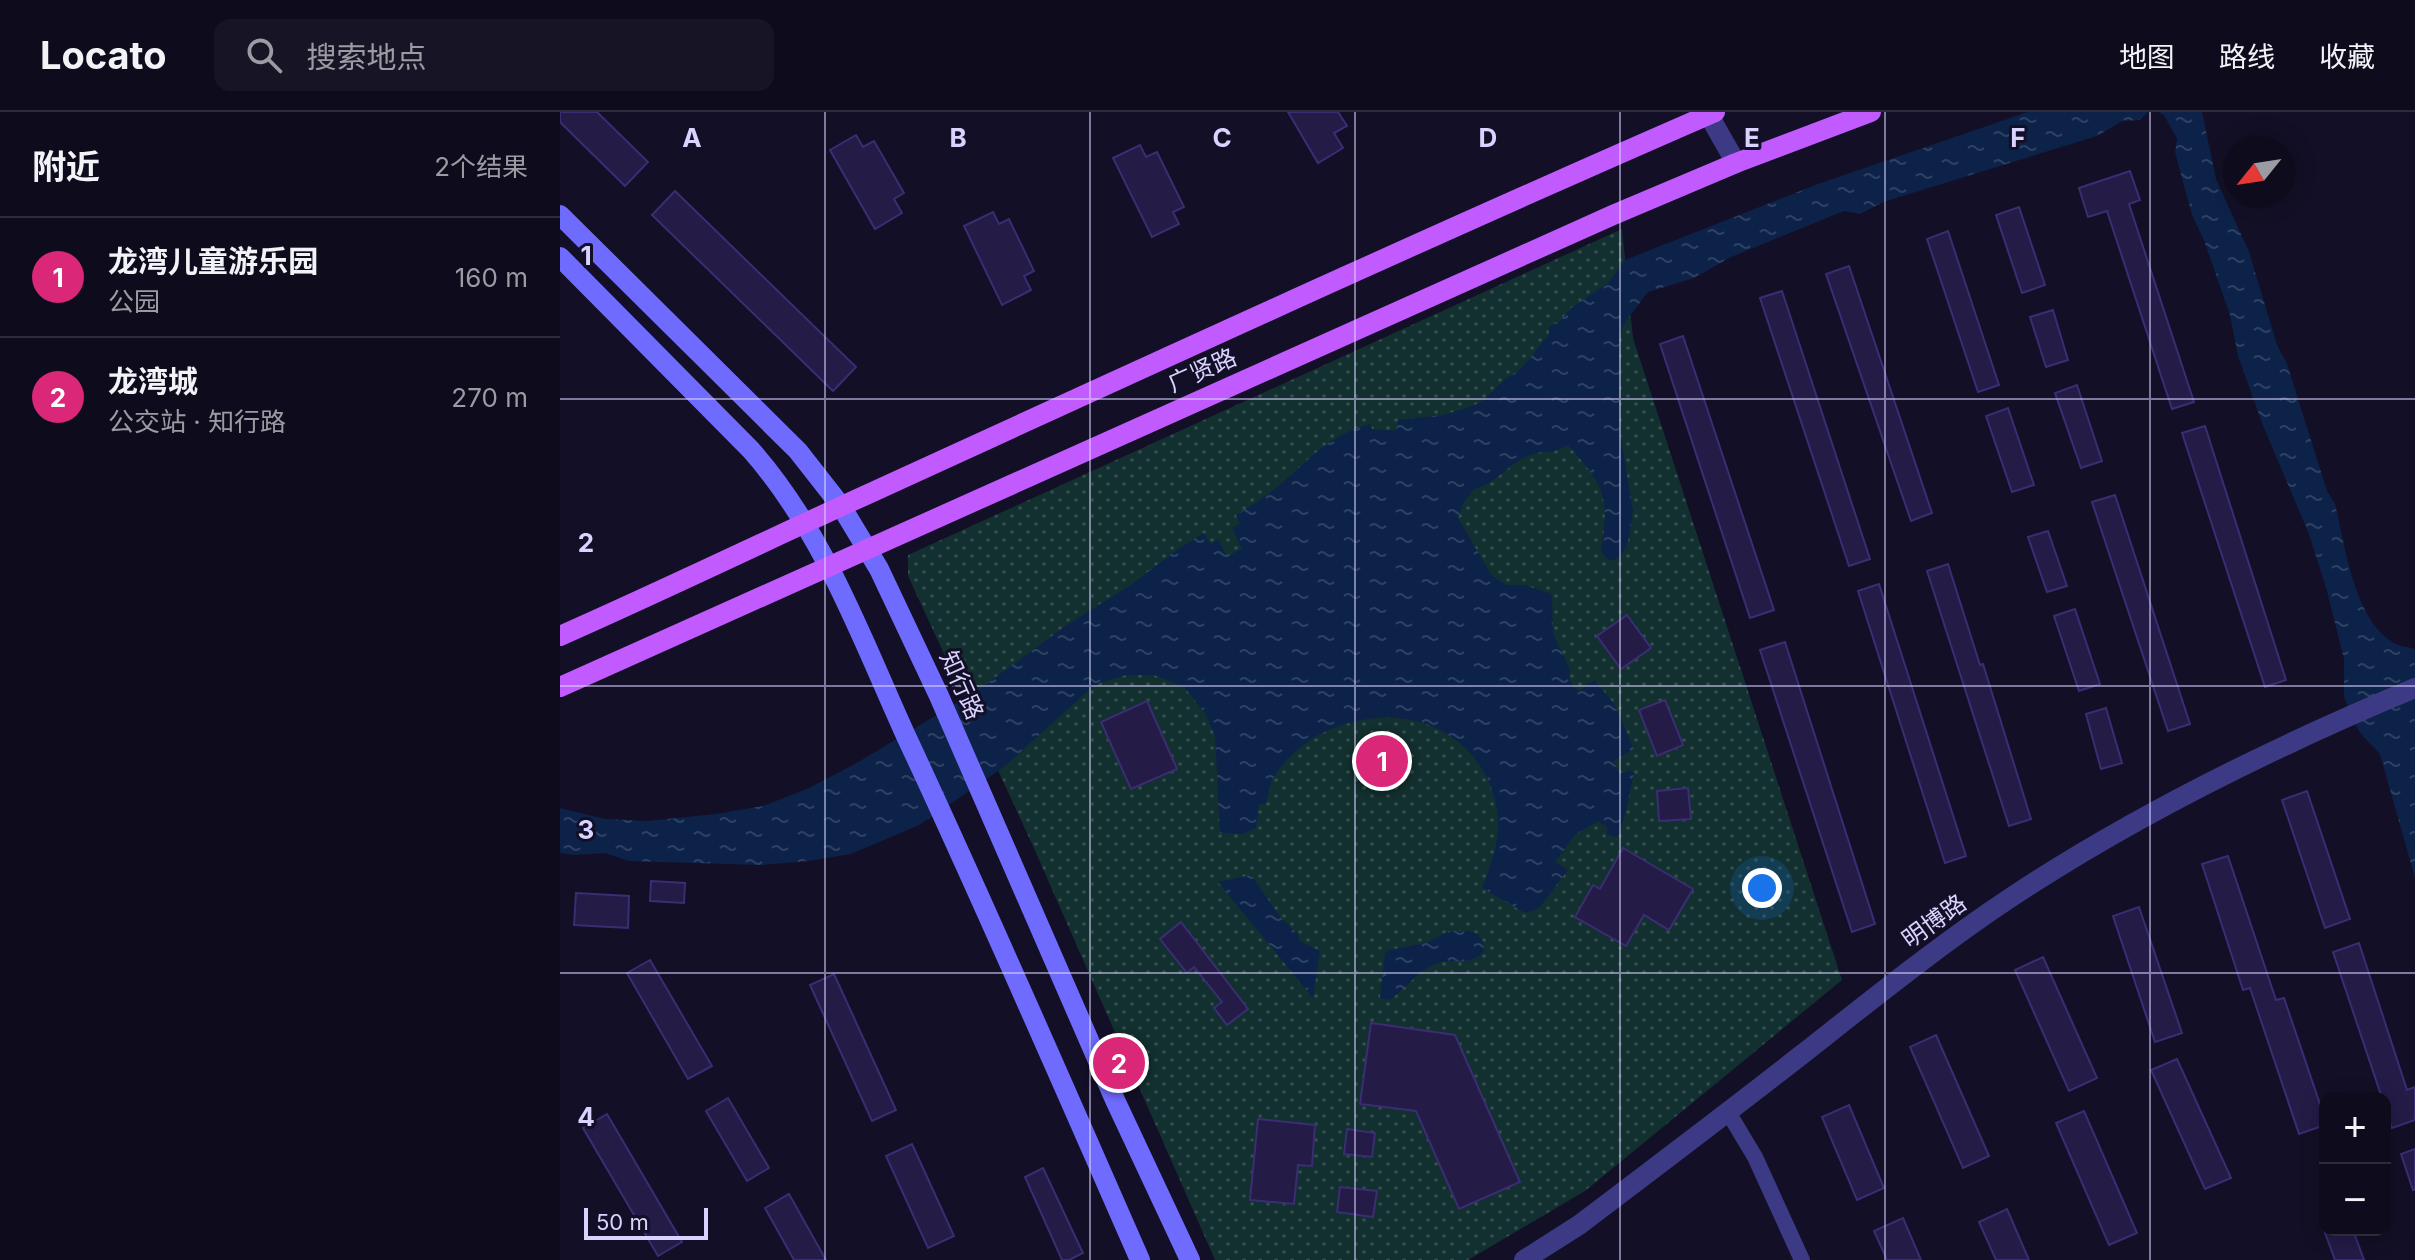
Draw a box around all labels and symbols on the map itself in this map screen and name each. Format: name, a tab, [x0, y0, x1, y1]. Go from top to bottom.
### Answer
text: A	[682, 122, 702, 153]
text: B	[949, 122, 967, 153]
text: C	[1212, 122, 1232, 153]
text: D	[1479, 122, 1497, 153]
text: E	[1744, 122, 1760, 153]
text: F	[2010, 122, 2026, 153]
north arrow	[2223, 136, 2295, 208]
text: 1	[580, 240, 592, 271]
street label: 广贤路	[1163, 342, 1241, 398]
text: 2	[578, 527, 594, 558]
street label: 知行路	[934, 646, 990, 724]
pin: 1	[1356, 731, 1408, 791]
text: 3	[578, 814, 594, 845]
your location	[1742, 868, 1782, 908]
street label: 明博路	[1896, 888, 1972, 954]
pin: 2	[1093, 1033, 1145, 1093]
text: 4	[577, 1101, 595, 1132]
scale bar	[584, 1204, 708, 1240]

